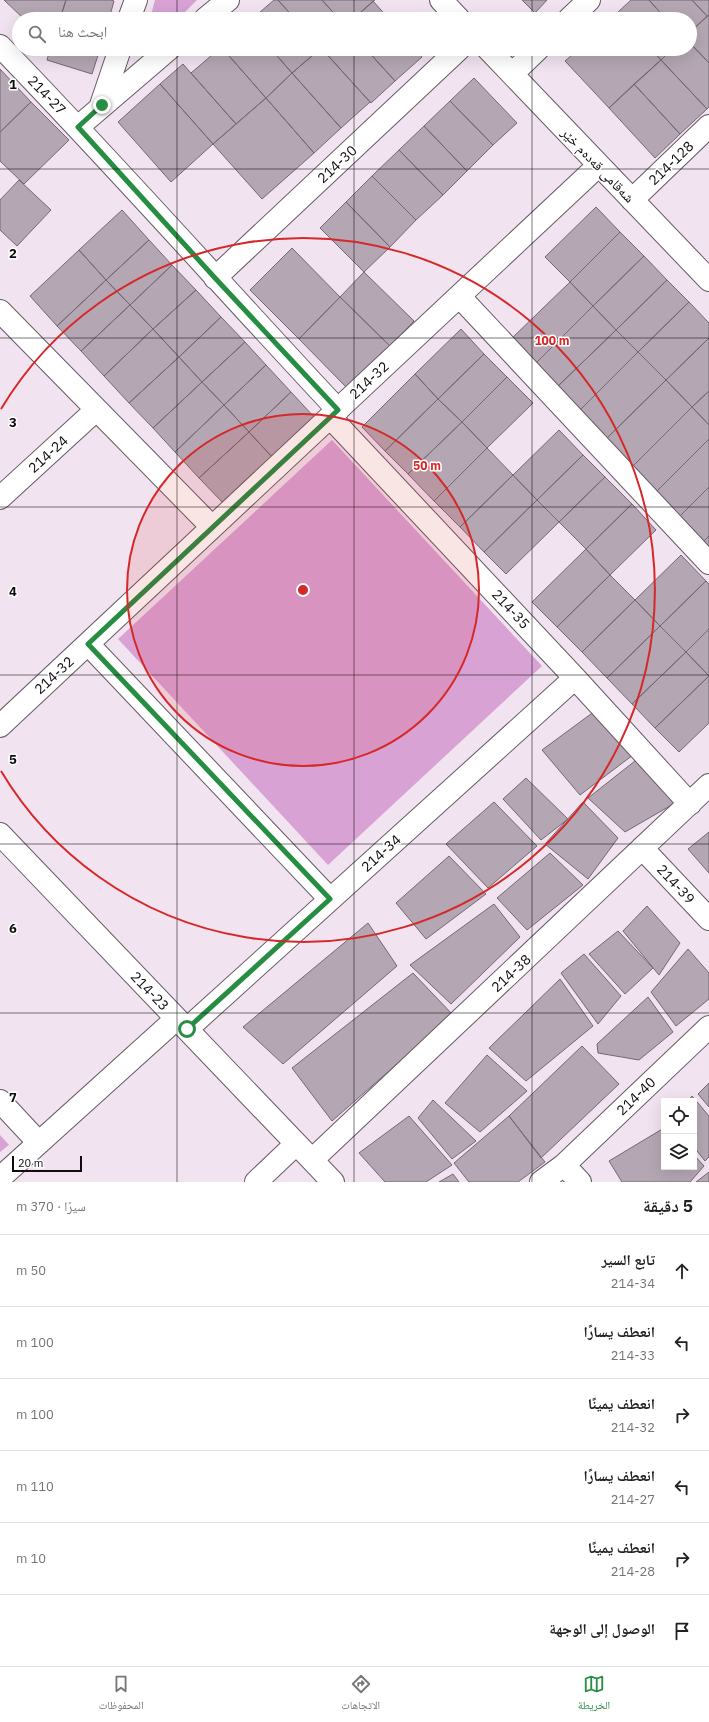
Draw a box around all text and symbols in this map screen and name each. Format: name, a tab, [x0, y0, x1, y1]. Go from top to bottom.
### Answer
search box	[12, 12, 697, 56]
text: ابحث هنا	[58, 22, 107, 41]
icon: search	[26, 23, 48, 45]
street label: 214-27	[24, 72, 70, 118]
text: 1	[9, 76, 17, 93]
route end	[93, 96, 111, 114]
street label: شەقامی قەدەم خێر	[556, 123, 638, 207]
street label: 214-128	[645, 137, 697, 189]
street label: 214-30	[313, 141, 361, 187]
text: 2	[9, 245, 17, 262]
text: 100 m	[534, 333, 570, 348]
street label: 214-32	[345, 357, 393, 403]
text: 3	[9, 414, 17, 431]
street label: 214-24	[24, 431, 72, 477]
text: 50 m	[413, 458, 441, 473]
text: 4	[9, 583, 17, 600]
centre of rings	[296, 583, 310, 597]
street label: 214-35	[488, 585, 534, 633]
street label: 214-32	[30, 652, 78, 698]
text: 5	[9, 751, 17, 768]
street label: 214-34	[357, 830, 405, 876]
street label: 214-39	[653, 860, 699, 908]
text: 6	[9, 920, 17, 937]
street label: 214-38	[487, 950, 535, 996]
street label: 214-23	[127, 968, 173, 1014]
route start	[178, 1020, 196, 1038]
street label: 214-40	[613, 1073, 659, 1119]
text: 7	[9, 1089, 17, 1106]
map controls	[661, 1098, 697, 1170]
button: locate	[661, 1098, 697, 1134]
button: layers	[661, 1134, 697, 1170]
scale bar	[12, 1154, 82, 1173]
text: 20 m	[18, 1156, 43, 1170]
text: 5 دقيقة	[643, 1195, 693, 1217]
text: سيرًا · 370 m	[16, 1198, 86, 1215]
text: تابع السير	[601, 1250, 655, 1269]
icon: ahead	[671, 1260, 693, 1282]
text: 50 m	[16, 1262, 46, 1279]
text: 214-34	[611, 1275, 655, 1292]
text: انعطف يسارًا	[583, 1322, 655, 1341]
icon: left	[671, 1332, 693, 1354]
text: 100 m	[16, 1334, 54, 1351]
text: 214-33	[611, 1347, 655, 1364]
text: انعطف يمينًا	[588, 1394, 655, 1413]
icon: right	[671, 1404, 693, 1426]
text: 100 m	[16, 1406, 54, 1423]
text: 214-32	[611, 1419, 655, 1436]
text: انعطف يسارًا	[583, 1466, 655, 1485]
icon: left	[671, 1476, 693, 1498]
text: 110 m	[16, 1478, 54, 1495]
text: 214-27	[611, 1491, 655, 1508]
text: انعطف يمينًا	[588, 1538, 655, 1557]
icon: right	[671, 1548, 693, 1570]
text: 10 m	[16, 1550, 46, 1567]
text: 214-28	[611, 1563, 655, 1580]
text: الوصول إلى الوجهة	[549, 1619, 655, 1638]
icon: arrive	[671, 1620, 693, 1642]
tab: المحفوظات	[99, 1673, 144, 1716]
tab: الاتجاهات	[341, 1673, 380, 1716]
tab: الخريطة	[578, 1673, 610, 1716]

